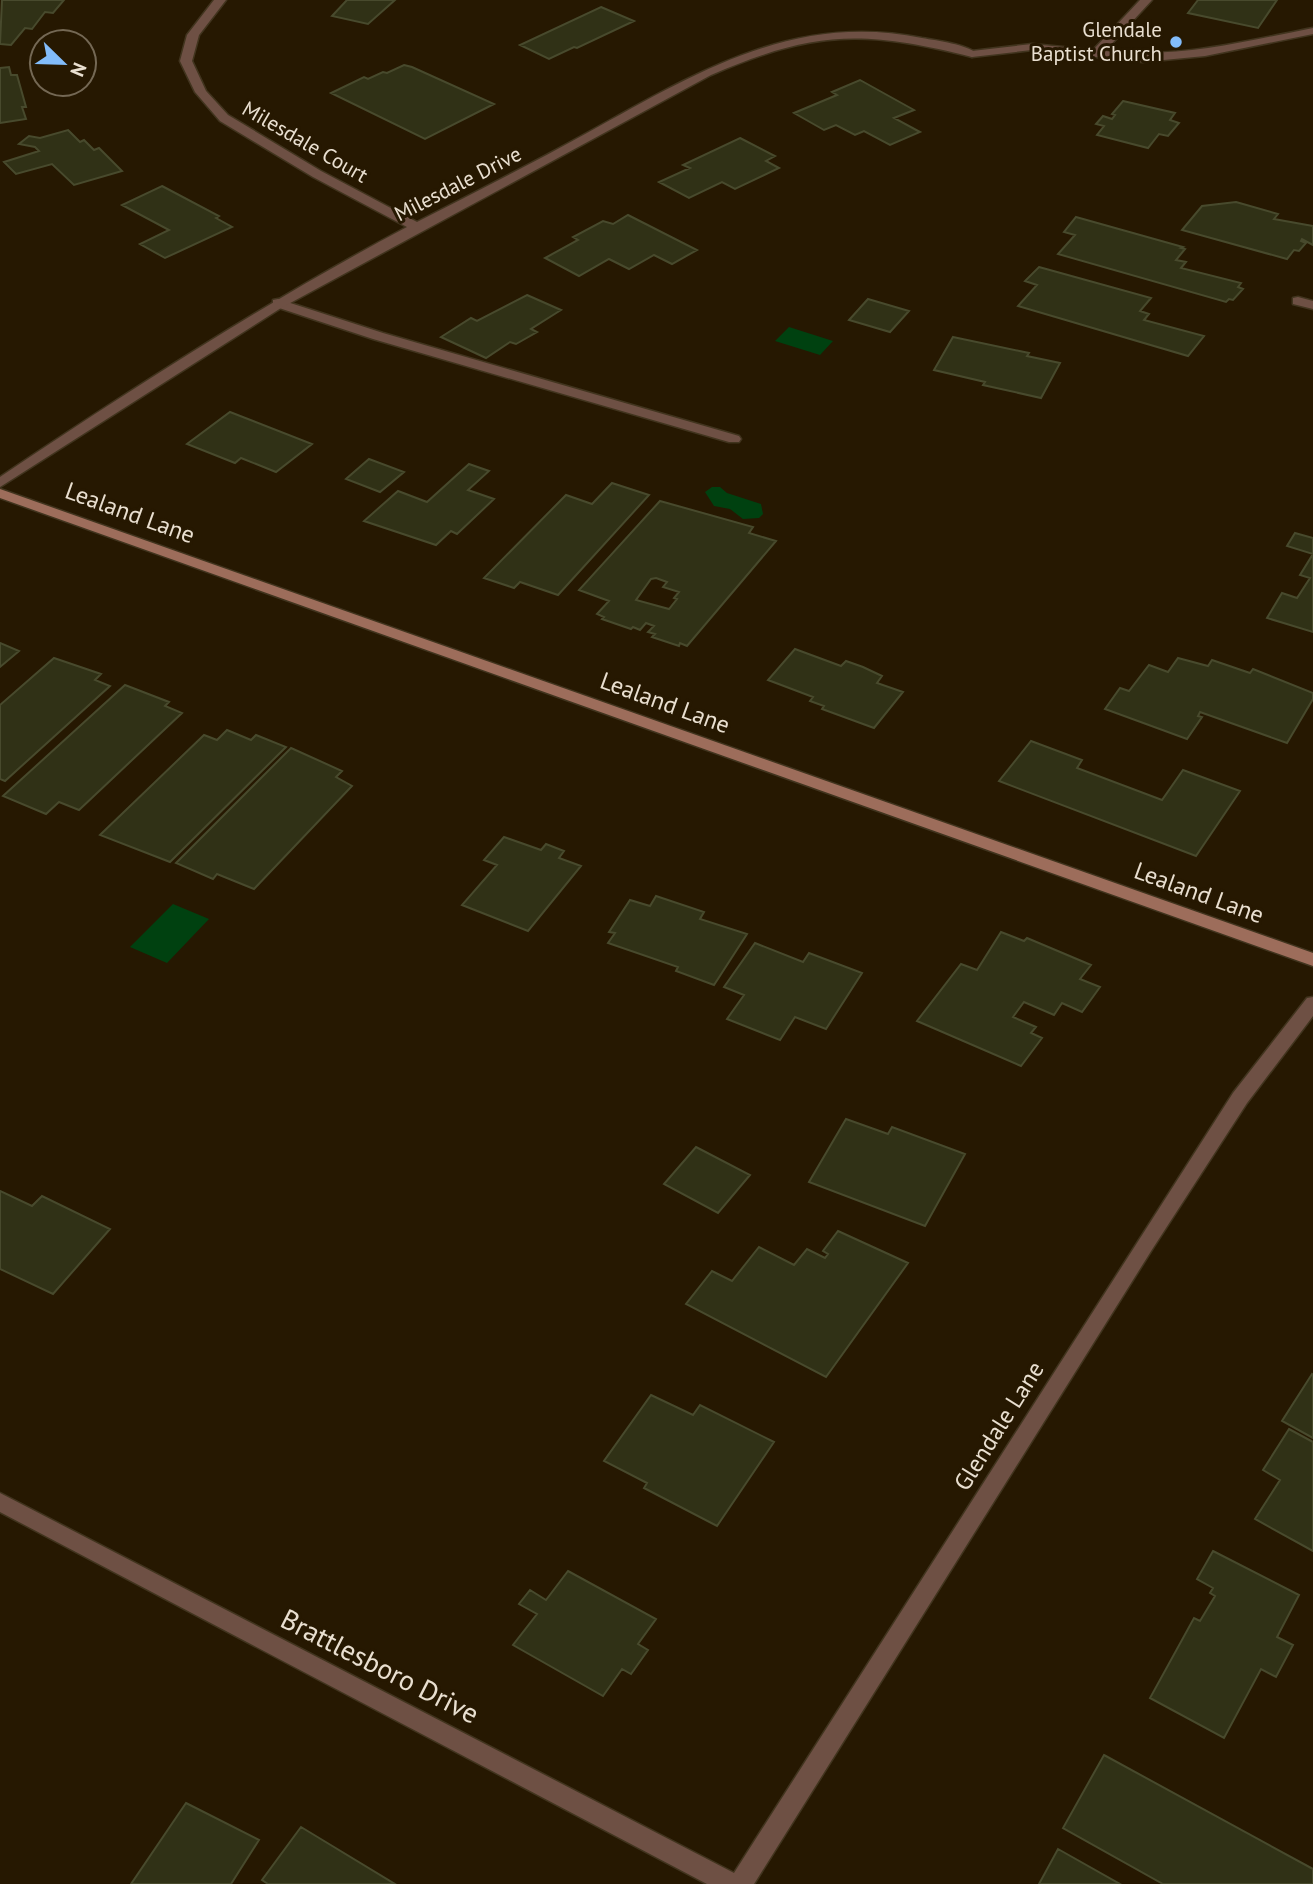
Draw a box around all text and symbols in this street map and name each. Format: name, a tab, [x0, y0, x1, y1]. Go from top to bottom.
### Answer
place label: Glendale Baptist Church	[1031, 16, 1162, 67]
north arrow	[28, 28, 98, 98]
marker: Glendale Baptist Church	[1168, 34, 1184, 50]
text: N	[65, 59, 92, 80]
street label: Milesdale Court	[238, 95, 373, 188]
street label: Milesdale Drive	[390, 140, 526, 227]
street label: Lealand Lane	[61, 475, 199, 550]
street label: Lealand Lane	[596, 665, 734, 740]
street label: Lealand Lane	[1130, 855, 1268, 930]
street label: Glendale Lane	[947, 1355, 1051, 1496]
street label: Brattlesboro Drive	[275, 1600, 486, 1731]

